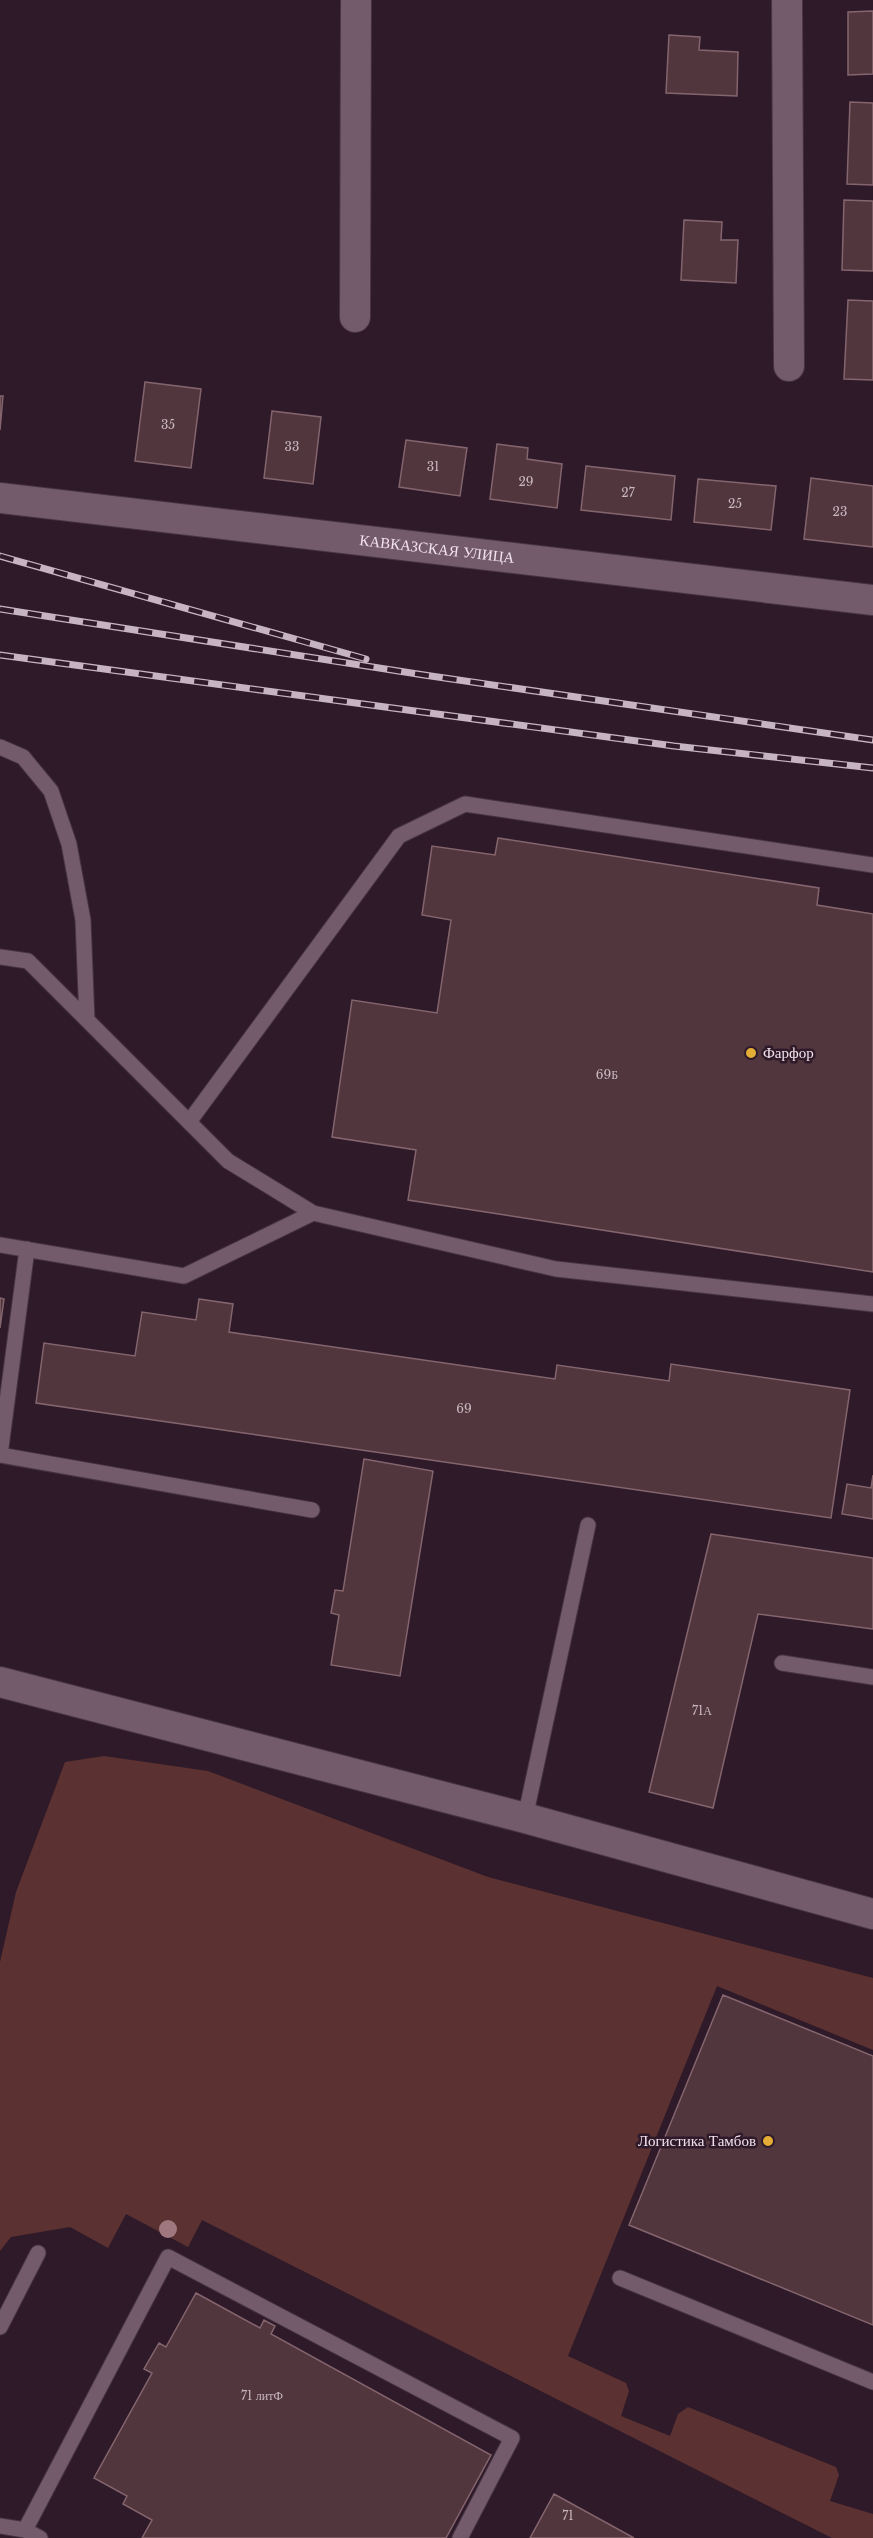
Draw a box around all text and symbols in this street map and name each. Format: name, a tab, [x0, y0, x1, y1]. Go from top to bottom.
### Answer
house number: 35	[161, 417, 175, 432]
house number: 33	[285, 439, 299, 454]
house number: 31	[427, 459, 439, 474]
house number: 29	[518, 474, 534, 489]
house number: 27	[621, 485, 636, 500]
house number: 25	[728, 496, 742, 511]
house number: 23	[833, 504, 847, 519]
street label: КАВКАЗСКАЯ УЛИЦА	[359, 530, 516, 567]
place label: Фарфор	[763, 1043, 814, 1062]
marker: Фарфор	[744, 1046, 758, 1060]
house number: 69Б	[596, 1067, 618, 1082]
house number: 69	[456, 1401, 472, 1416]
house number: 71А	[692, 1703, 712, 1718]
place label: Логистика Тамбов	[638, 2131, 756, 2150]
marker: Логистика Тамбов	[761, 2134, 775, 2148]
house number: 71 литФ	[241, 2388, 283, 2403]
house number: 71	[562, 2508, 574, 2523]

